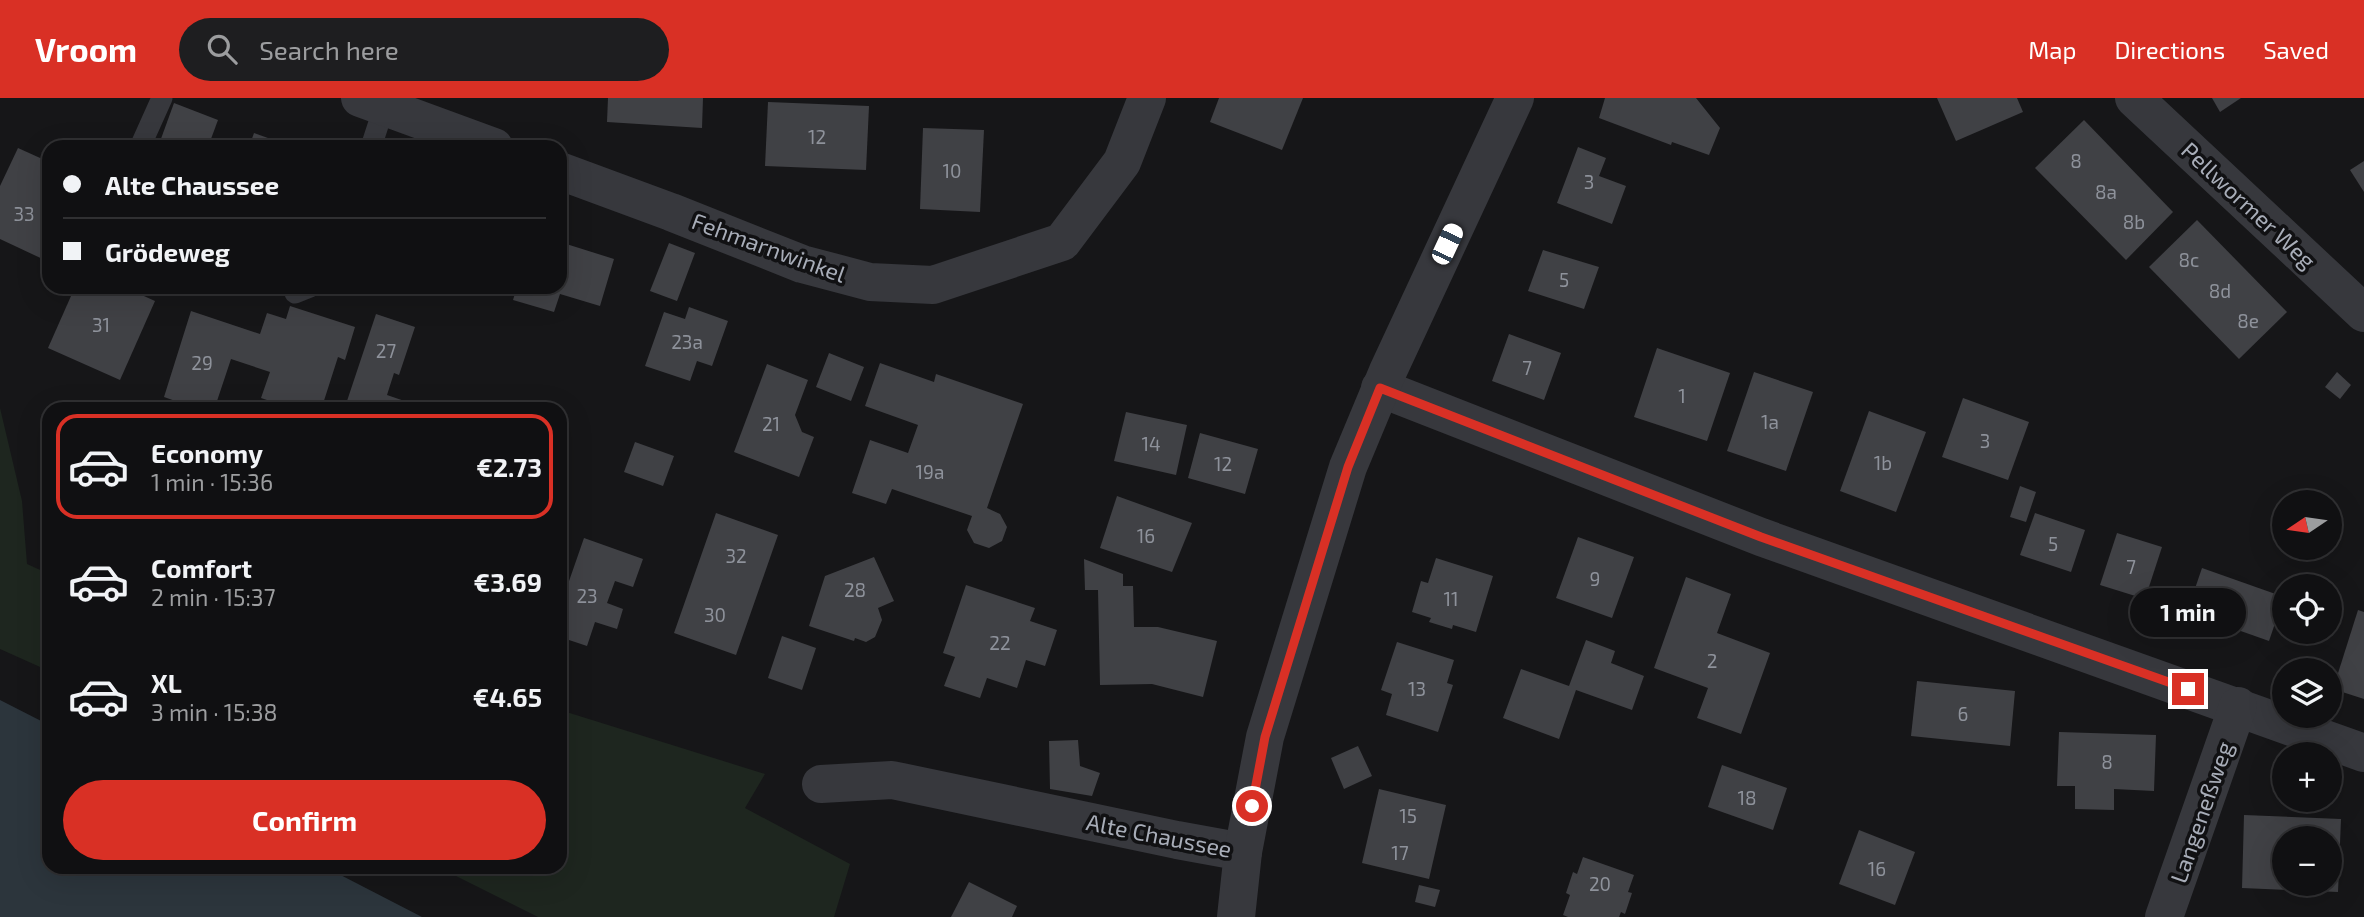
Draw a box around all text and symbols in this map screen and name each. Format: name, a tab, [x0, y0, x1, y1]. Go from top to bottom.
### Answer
search box	[179, 18, 669, 81]
text: Vroom	[35, 29, 137, 69]
icon: search	[203, 30, 241, 68]
text: Search here	[259, 34, 399, 65]
text: Map	[2028, 35, 2076, 64]
text: Directions	[2114, 35, 2225, 64]
text: Saved	[2263, 35, 2329, 64]
house number: 12	[808, 125, 826, 148]
street label: Pellwormer Weg	[2176, 136, 2322, 274]
house number: 8	[2070, 149, 2082, 172]
house number: 10	[942, 159, 962, 182]
text: Alte Chaussee	[105, 169, 279, 200]
house number: 3	[1584, 170, 1594, 193]
house number: 8a	[2095, 180, 2117, 203]
house number: 33	[13, 202, 35, 225]
street label: Fehmarnwinkel	[688, 206, 850, 288]
house number: 8b	[2123, 210, 2145, 233]
car	[1429, 221, 1466, 267]
text: Grödeweg	[105, 236, 230, 267]
house number: 8c	[2179, 248, 2199, 271]
house number: 5	[1559, 268, 1569, 291]
house number: 8d	[2209, 279, 2231, 302]
house number: 8e	[2237, 309, 2259, 332]
house number: 31	[92, 313, 110, 336]
house number: 23a	[671, 330, 703, 353]
house number: 27	[376, 339, 396, 362]
house number: 29	[191, 351, 213, 374]
house number: 7	[1522, 356, 1532, 379]
house number: 1	[1678, 384, 1686, 407]
house number: 1a	[1761, 410, 1779, 433]
house number: 21	[762, 412, 780, 435]
house number: 3	[1980, 429, 1990, 452]
house number: 14	[1141, 432, 1161, 455]
icon: car	[67, 435, 130, 498]
text: Economy	[151, 437, 263, 468]
text: €2.73	[476, 451, 542, 482]
house number: 1b	[1874, 451, 1892, 474]
house number: 12	[1214, 452, 1232, 475]
house number: 19a	[916, 460, 944, 483]
text: 1 min · 15:36	[151, 468, 273, 496]
north arrow	[2272, 490, 2342, 560]
map controls	[2272, 490, 2342, 896]
house number: 16	[1137, 524, 1155, 547]
house number: 5	[2048, 532, 2058, 555]
house number: 32	[725, 544, 747, 567]
icon: car	[67, 550, 130, 613]
text: Comfort	[151, 552, 252, 583]
house number: 7	[2126, 555, 2136, 578]
text: €3.69	[474, 566, 542, 597]
house number: 9	[1590, 567, 1600, 590]
button: locate	[2272, 574, 2342, 644]
house number: 28	[844, 578, 866, 601]
text: 2 min · 15:37	[151, 583, 275, 611]
house number: 23	[576, 584, 598, 607]
house number: 11	[1443, 587, 1459, 610]
callout: 1 min	[2130, 588, 2246, 636]
text: 1 min	[2160, 598, 2216, 626]
house number: 30	[704, 603, 726, 626]
house number: 22	[989, 631, 1011, 654]
house number: 2	[1707, 649, 1717, 672]
button: layers	[2272, 658, 2342, 728]
icon: car	[67, 665, 130, 728]
text: XL	[151, 667, 182, 698]
route end	[2172, 673, 2204, 705]
house number: 13	[1408, 677, 1426, 700]
text: €4.65	[473, 681, 542, 712]
text: 3 min · 15:38	[151, 698, 277, 726]
house number: 6	[1958, 702, 1968, 725]
street label: Langeneßweg	[2164, 737, 2238, 886]
button: +	[2272, 742, 2342, 812]
house number: 8	[2101, 750, 2113, 773]
button: Confirm	[63, 780, 546, 860]
house number: 18	[1737, 786, 1757, 809]
route start	[1236, 790, 1268, 822]
house number: 15	[1399, 804, 1417, 827]
street label: Alte Chaussee	[1084, 807, 1234, 863]
button: −	[2272, 826, 2342, 896]
house number: 17	[1391, 841, 1409, 864]
house number: 16	[1868, 857, 1886, 880]
house number: 20	[1589, 872, 1611, 895]

